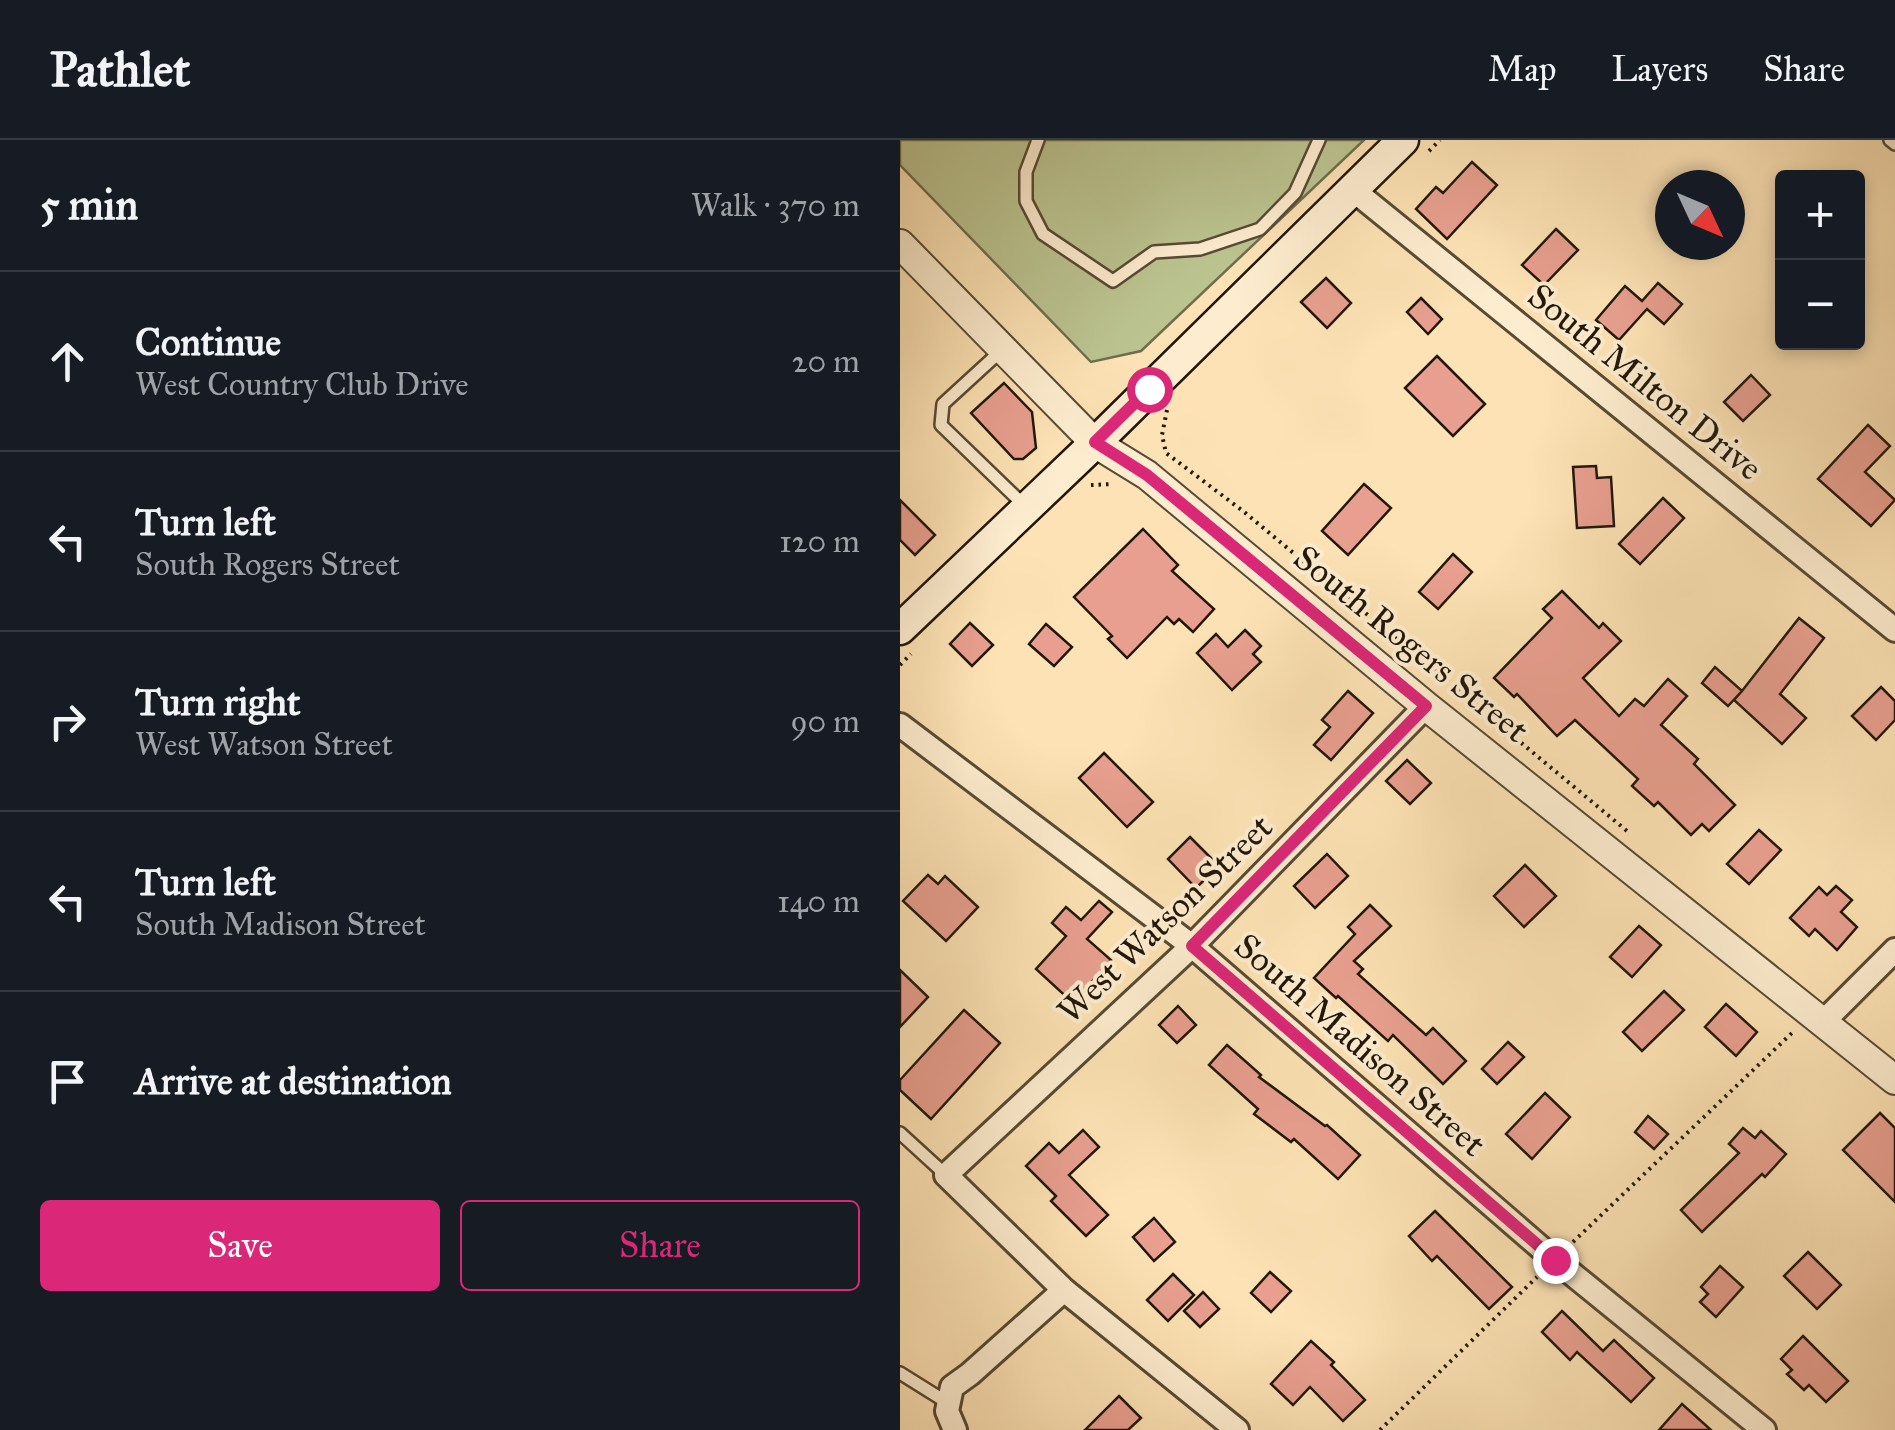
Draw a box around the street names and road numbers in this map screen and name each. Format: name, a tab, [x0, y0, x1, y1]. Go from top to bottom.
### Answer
street label: South Milton Drive	[1519, 274, 1771, 490]
street label: South Rogers Street	[1285, 536, 1537, 752]
street label: West Watson Street	[1049, 806, 1281, 1032]
street label: South Madison Street	[1226, 924, 1494, 1166]

